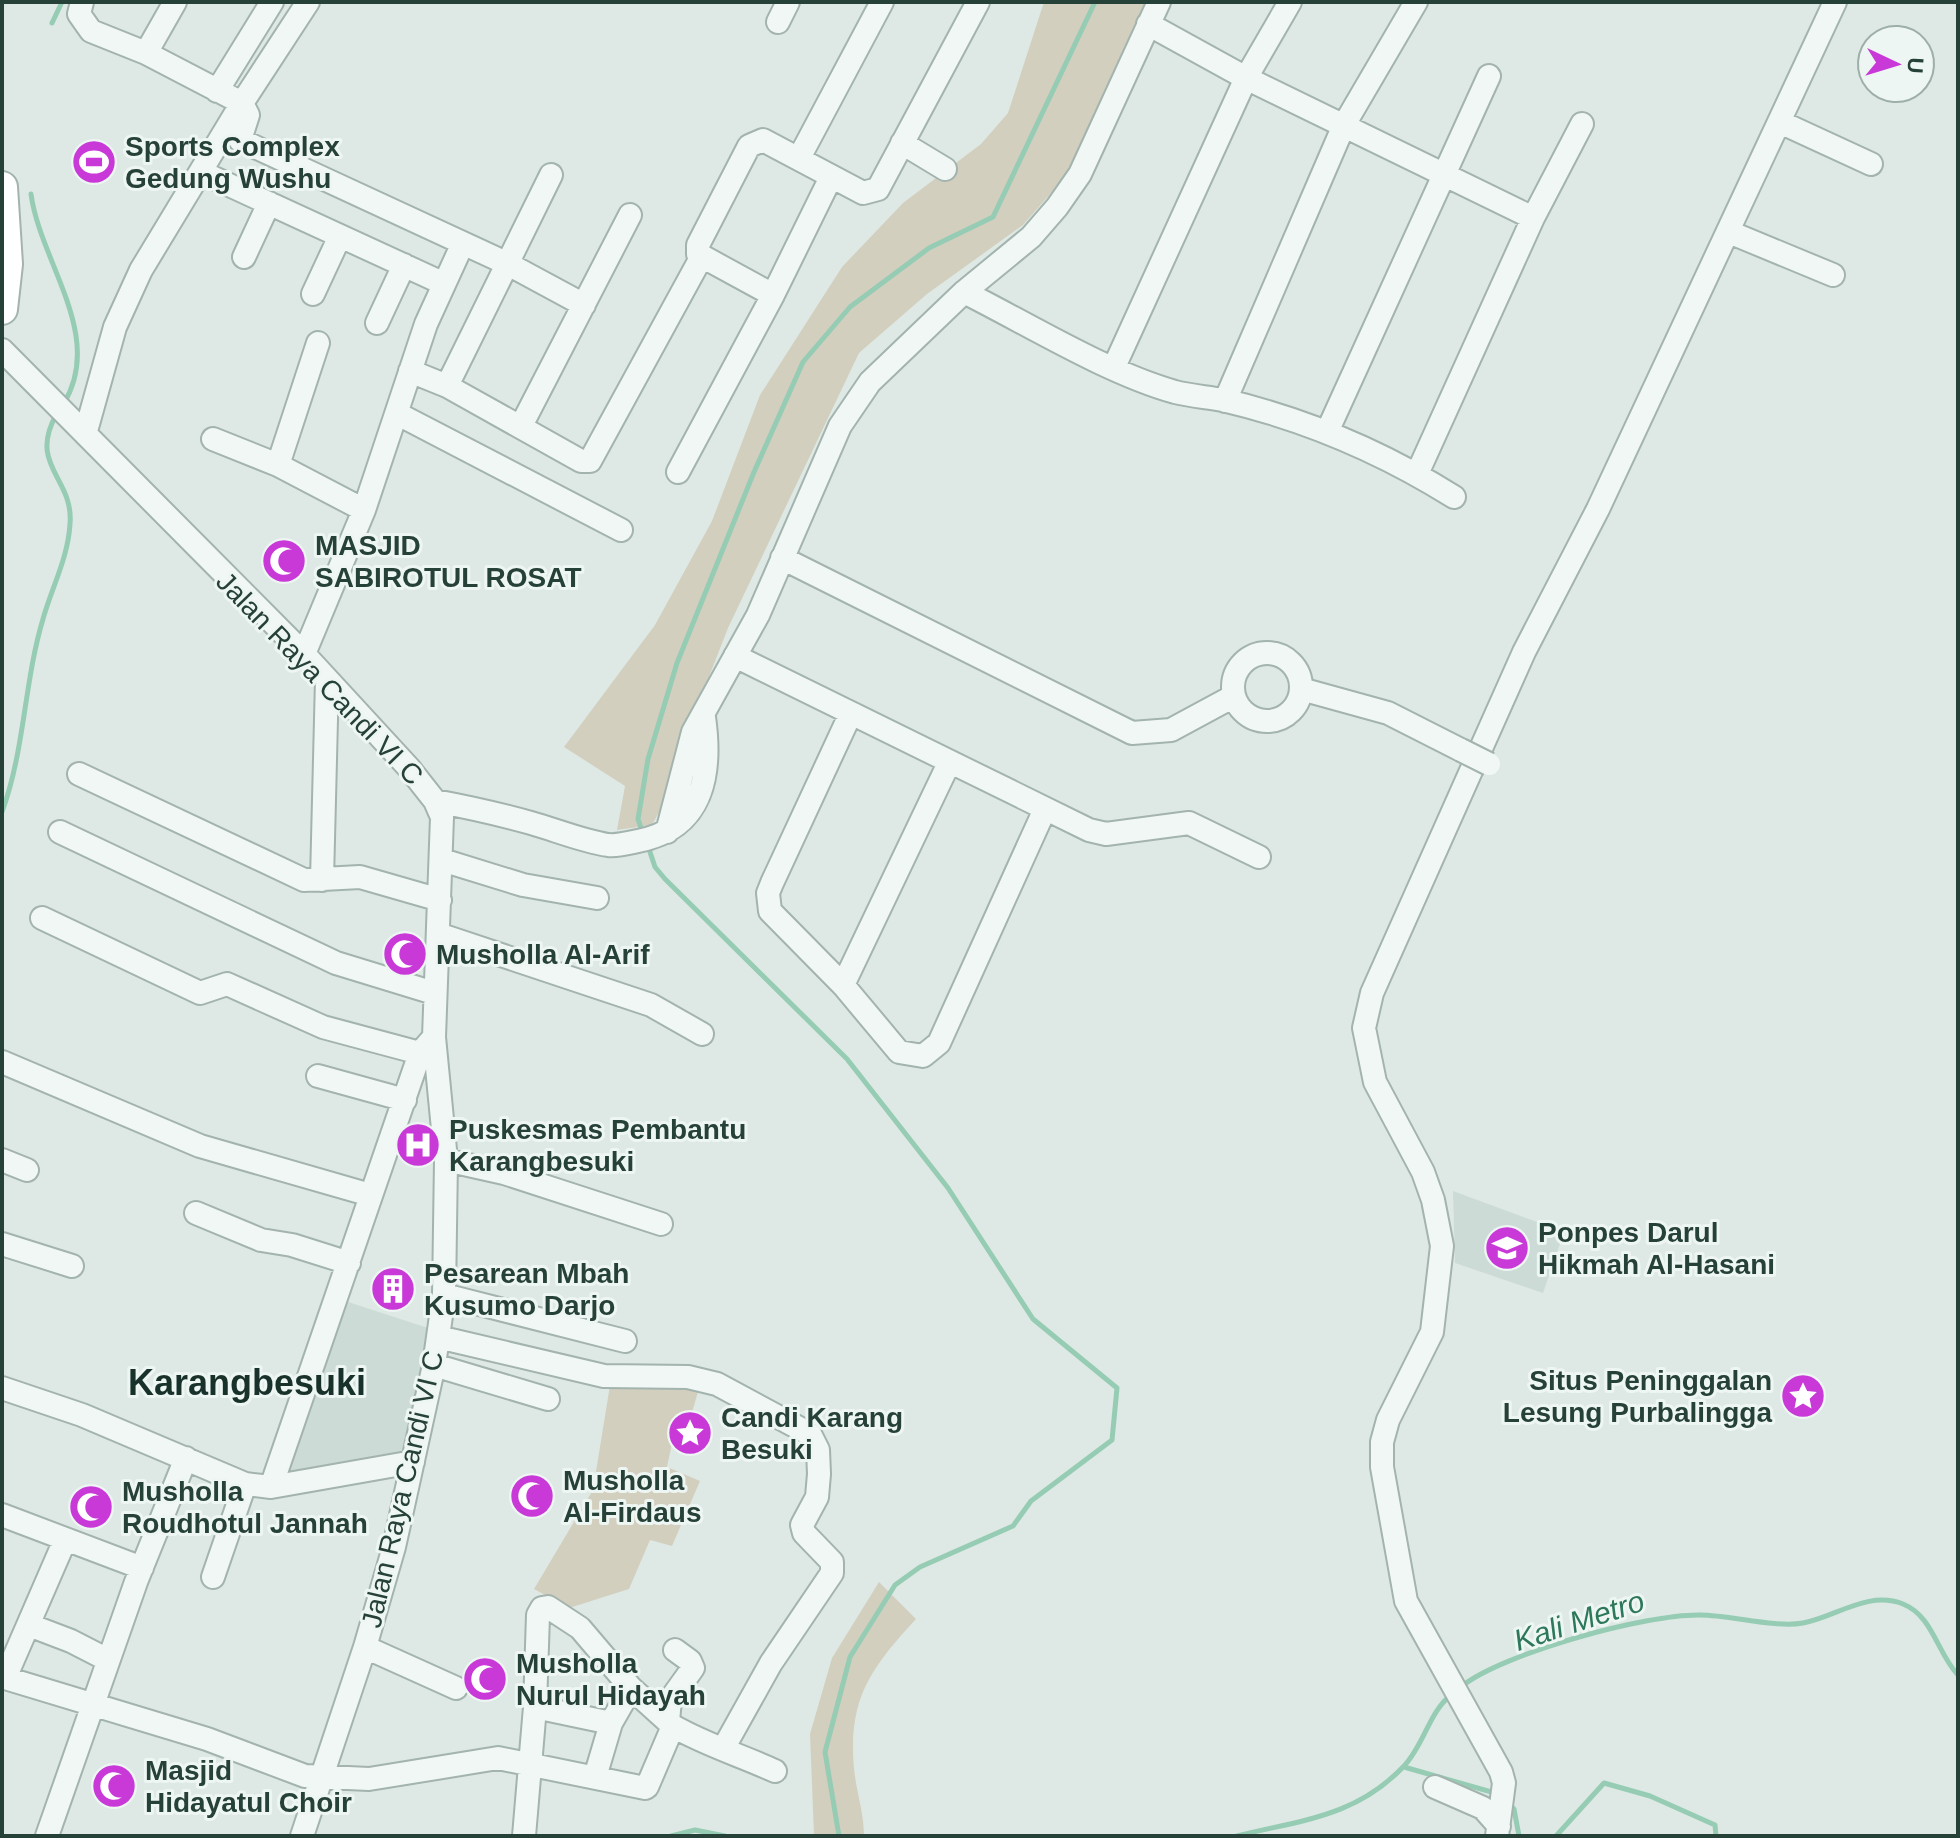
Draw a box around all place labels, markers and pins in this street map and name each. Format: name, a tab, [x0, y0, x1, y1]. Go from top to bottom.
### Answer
place label: Sports Complex Gedung Wushu	[125, 131, 340, 194]
sports icon: Sports Complex Gedung Wushu	[70, 138, 118, 186]
place label: MASJID SABIROTUL ROSAT	[315, 530, 582, 593]
mosque icon: MASJID SABIROTUL ROSAT	[260, 537, 308, 585]
mosque icon: Musholla Al-Arif	[381, 930, 429, 978]
place label: Musholla Al-Arif	[436, 939, 650, 970]
place label: Puskesmas Pembantu Karangbesuki	[449, 1114, 746, 1177]
hospital icon: Puskesmas Pembantu Karangbesuki	[394, 1121, 442, 1169]
place label: Ponpes Darul Hikmah Al-Hasani	[1538, 1217, 1775, 1280]
school or university icon: Ponpes Darul Hikmah Al-Hasani	[1483, 1224, 1531, 1272]
place label: Pesarean Mbah Kusumo Darjo	[424, 1258, 629, 1321]
building icon: Pesarean Mbah Kusumo Darjo	[369, 1265, 417, 1313]
place label: Situs Peninggalan Lesung Purbalingga	[1503, 1365, 1772, 1428]
place icon: Situs Peninggalan Lesung Purbalingga	[1779, 1372, 1827, 1420]
place label: Candi Karang Besuki	[721, 1402, 903, 1465]
place icon: Candi Karang Besuki	[666, 1409, 714, 1457]
place label: Musholla Al-Firdaus	[563, 1465, 701, 1528]
mosque icon: Musholla Al-Firdaus	[508, 1472, 556, 1520]
place label: Musholla Roudhotul Jannah	[122, 1476, 368, 1539]
mosque icon: Musholla Roudhotul Jannah	[67, 1483, 115, 1531]
place label: Musholla Nurul Hidayah	[516, 1648, 706, 1711]
mosque icon: Musholla Nurul Hidayah	[461, 1655, 509, 1703]
place label: Masjid Hidayatul Choir	[145, 1755, 352, 1818]
mosque icon: Masjid Hidayatul Choir	[90, 1762, 138, 1810]

